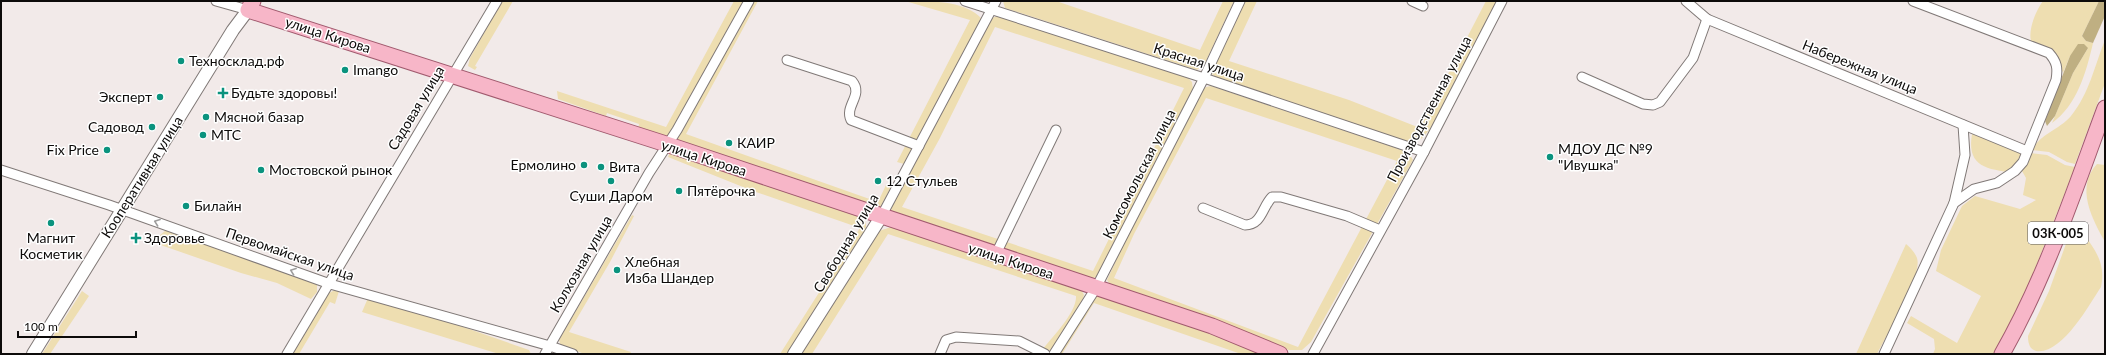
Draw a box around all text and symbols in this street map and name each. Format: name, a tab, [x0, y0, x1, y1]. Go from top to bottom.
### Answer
street label: улица Кирова	[283, 13, 373, 56]
street label: Производственная улица	[1383, 33, 1474, 185]
street label: Набережная улица	[1800, 36, 1920, 97]
street label: Красная улица	[1152, 39, 1247, 84]
place label: Техносклад.рф	[189, 52, 285, 69]
marker: Техносклад.рф	[176, 56, 186, 66]
place label: Imango	[353, 61, 398, 78]
street label: Садовая улица	[384, 62, 447, 153]
marker: Imango	[340, 65, 350, 75]
place label: Будьте здоровы!	[231, 84, 337, 101]
place label: Эксперт	[99, 88, 152, 105]
marker: Будьте здоровы!	[218, 88, 228, 98]
marker: Эксперт	[155, 92, 165, 102]
street label: Комсомольская улица	[1098, 106, 1179, 241]
place label: Мясной базар	[214, 108, 304, 125]
marker: Мясной базар	[201, 112, 211, 122]
street label: Кооперативная улица	[97, 113, 186, 241]
place label: Садовод	[88, 118, 144, 135]
marker: Садовод	[147, 122, 157, 132]
place label: МТС	[211, 126, 242, 143]
marker: МТС	[198, 130, 208, 140]
place label: КАИР	[737, 134, 775, 151]
street label: улица Кирова	[659, 136, 749, 179]
marker: КАИР	[724, 138, 734, 148]
place label: МДОУ ДС №9 "Ивушка"	[1558, 140, 1653, 173]
place label: Fix Price	[47, 141, 99, 158]
marker: Fix Price	[102, 145, 112, 155]
marker: МДОУ ДС №9 "Ивушка"	[1545, 152, 1555, 162]
place label: Ермолино	[511, 156, 576, 173]
place label: Вита	[609, 158, 640, 175]
marker: Ермолино	[579, 160, 589, 170]
place label: Мостовской рынок	[269, 161, 393, 178]
marker: Вита	[596, 162, 606, 172]
marker: Мостовской рынок	[256, 165, 266, 175]
place label: 12 Стульев	[886, 172, 958, 189]
marker: Суши Даром	[606, 176, 616, 186]
marker: 12 Стульев	[873, 176, 883, 186]
place label: Пятёрочка	[687, 182, 755, 199]
marker: Пятёрочка	[674, 186, 684, 196]
place label: Суши Даром	[569, 187, 653, 204]
street label: Свободная улица	[809, 190, 882, 295]
place label: Билайн	[194, 197, 242, 214]
marker: Билайн	[181, 201, 191, 211]
street label: Колхозная улица	[546, 212, 615, 315]
marker: Магнит Косметик	[46, 218, 56, 228]
one-way arrow	[154, 219, 161, 227]
road number: 03К-005	[2028, 222, 2088, 244]
street label: Первомайская улица	[224, 224, 357, 284]
place label: Магнит Косметик	[19, 229, 83, 262]
place label: Здоровье	[144, 229, 205, 246]
marker: Здоровье	[131, 233, 141, 243]
street label: улица Кирова	[966, 239, 1056, 282]
place label: Хлебная Изба Шандер	[625, 253, 714, 286]
marker: Хлебная Изба Шандер	[612, 265, 622, 275]
one-way arrow	[289, 268, 296, 276]
scale bar	[18, 313, 136, 339]
text: 100 m	[24, 319, 58, 334]

